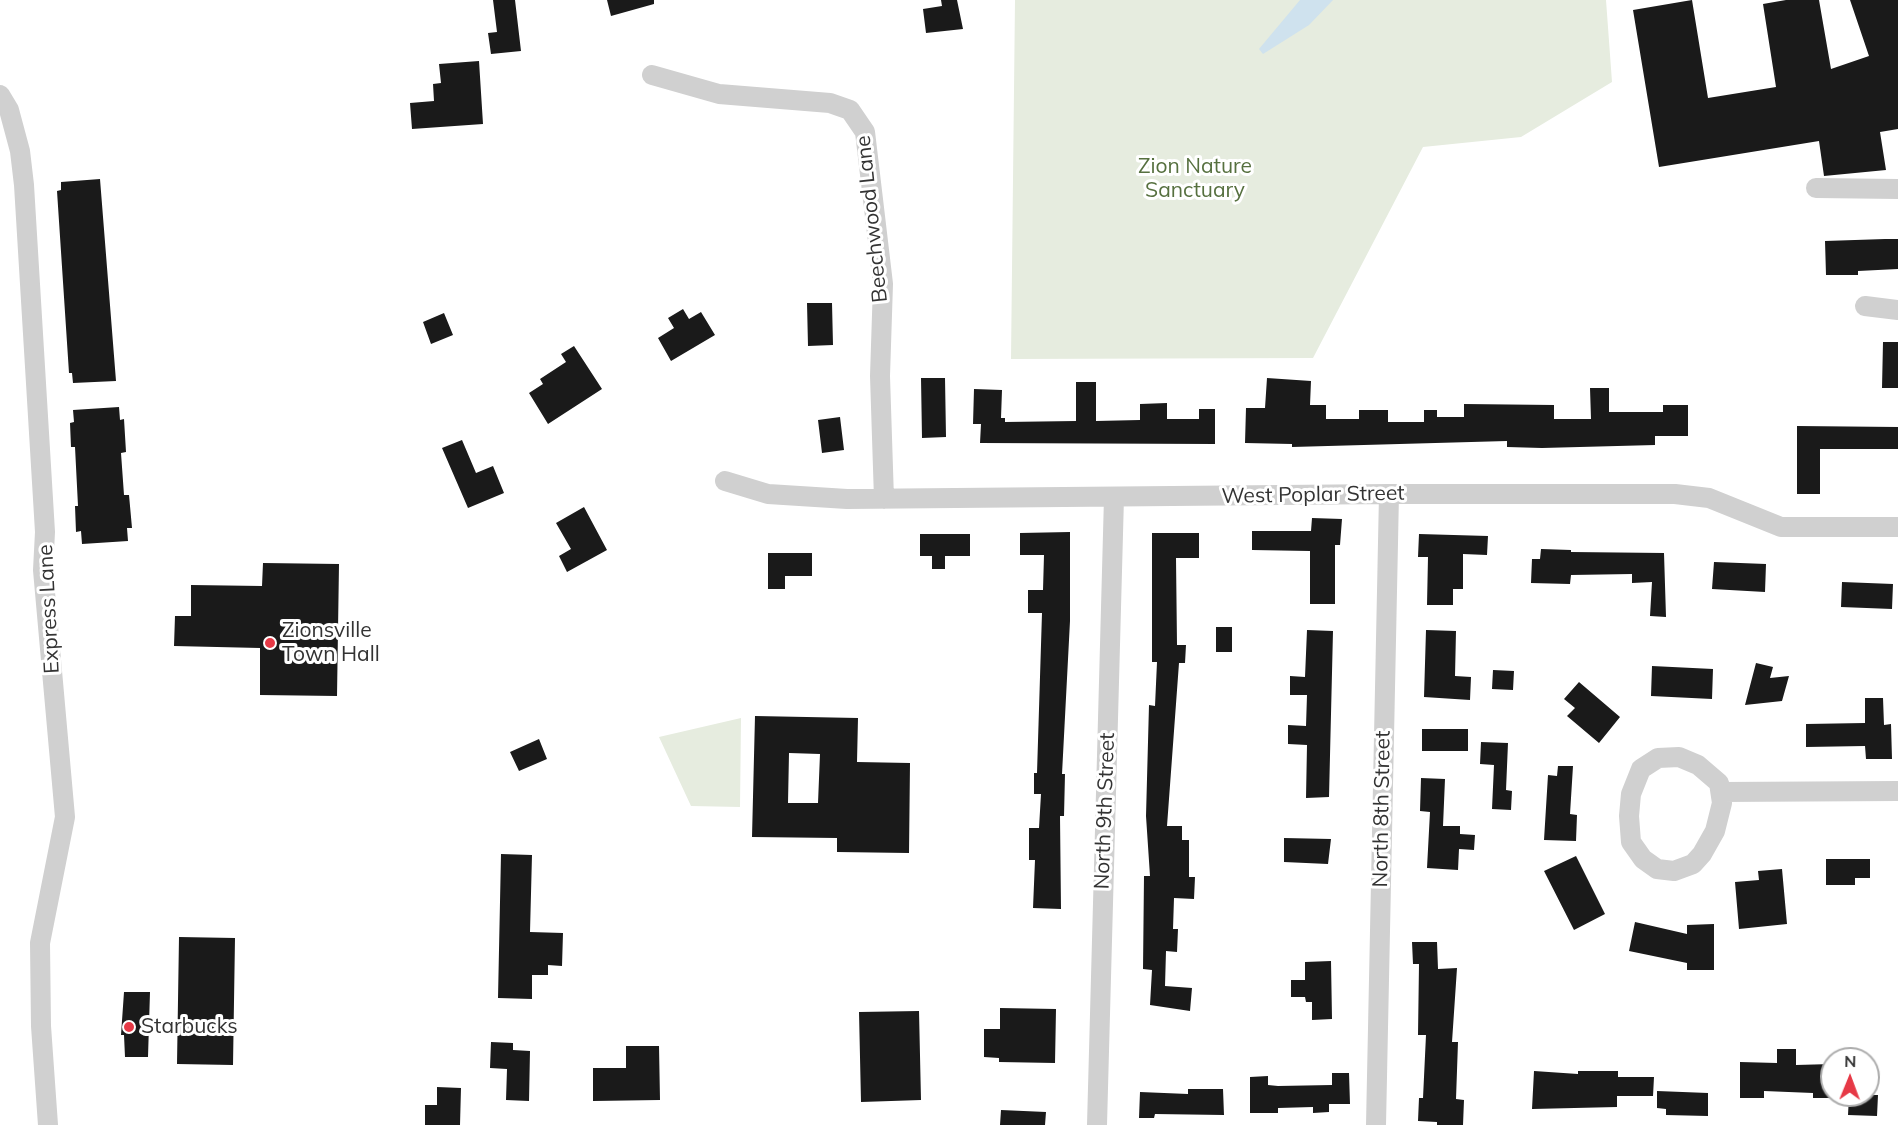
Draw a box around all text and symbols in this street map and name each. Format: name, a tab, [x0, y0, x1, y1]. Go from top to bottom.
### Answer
street label: Beechwood Lane	[851, 134, 893, 304]
park label: Zion Nature Sanctuary	[1138, 154, 1252, 204]
street label: West Poplar Street	[1221, 481, 1405, 509]
street label: Express Lane	[33, 544, 65, 674]
place label: Zionsville Town Hall	[282, 618, 380, 668]
marker: Zionsville Town Hall	[263, 636, 277, 650]
street label: North 8th Street	[1368, 730, 1396, 888]
street label: North 9th Street	[1090, 732, 1120, 890]
place label: Starbucks	[141, 1014, 238, 1040]
marker: Starbucks	[122, 1020, 136, 1034]
north arrow	[1820, 1047, 1880, 1107]
text: N	[1844, 1051, 1856, 1071]

